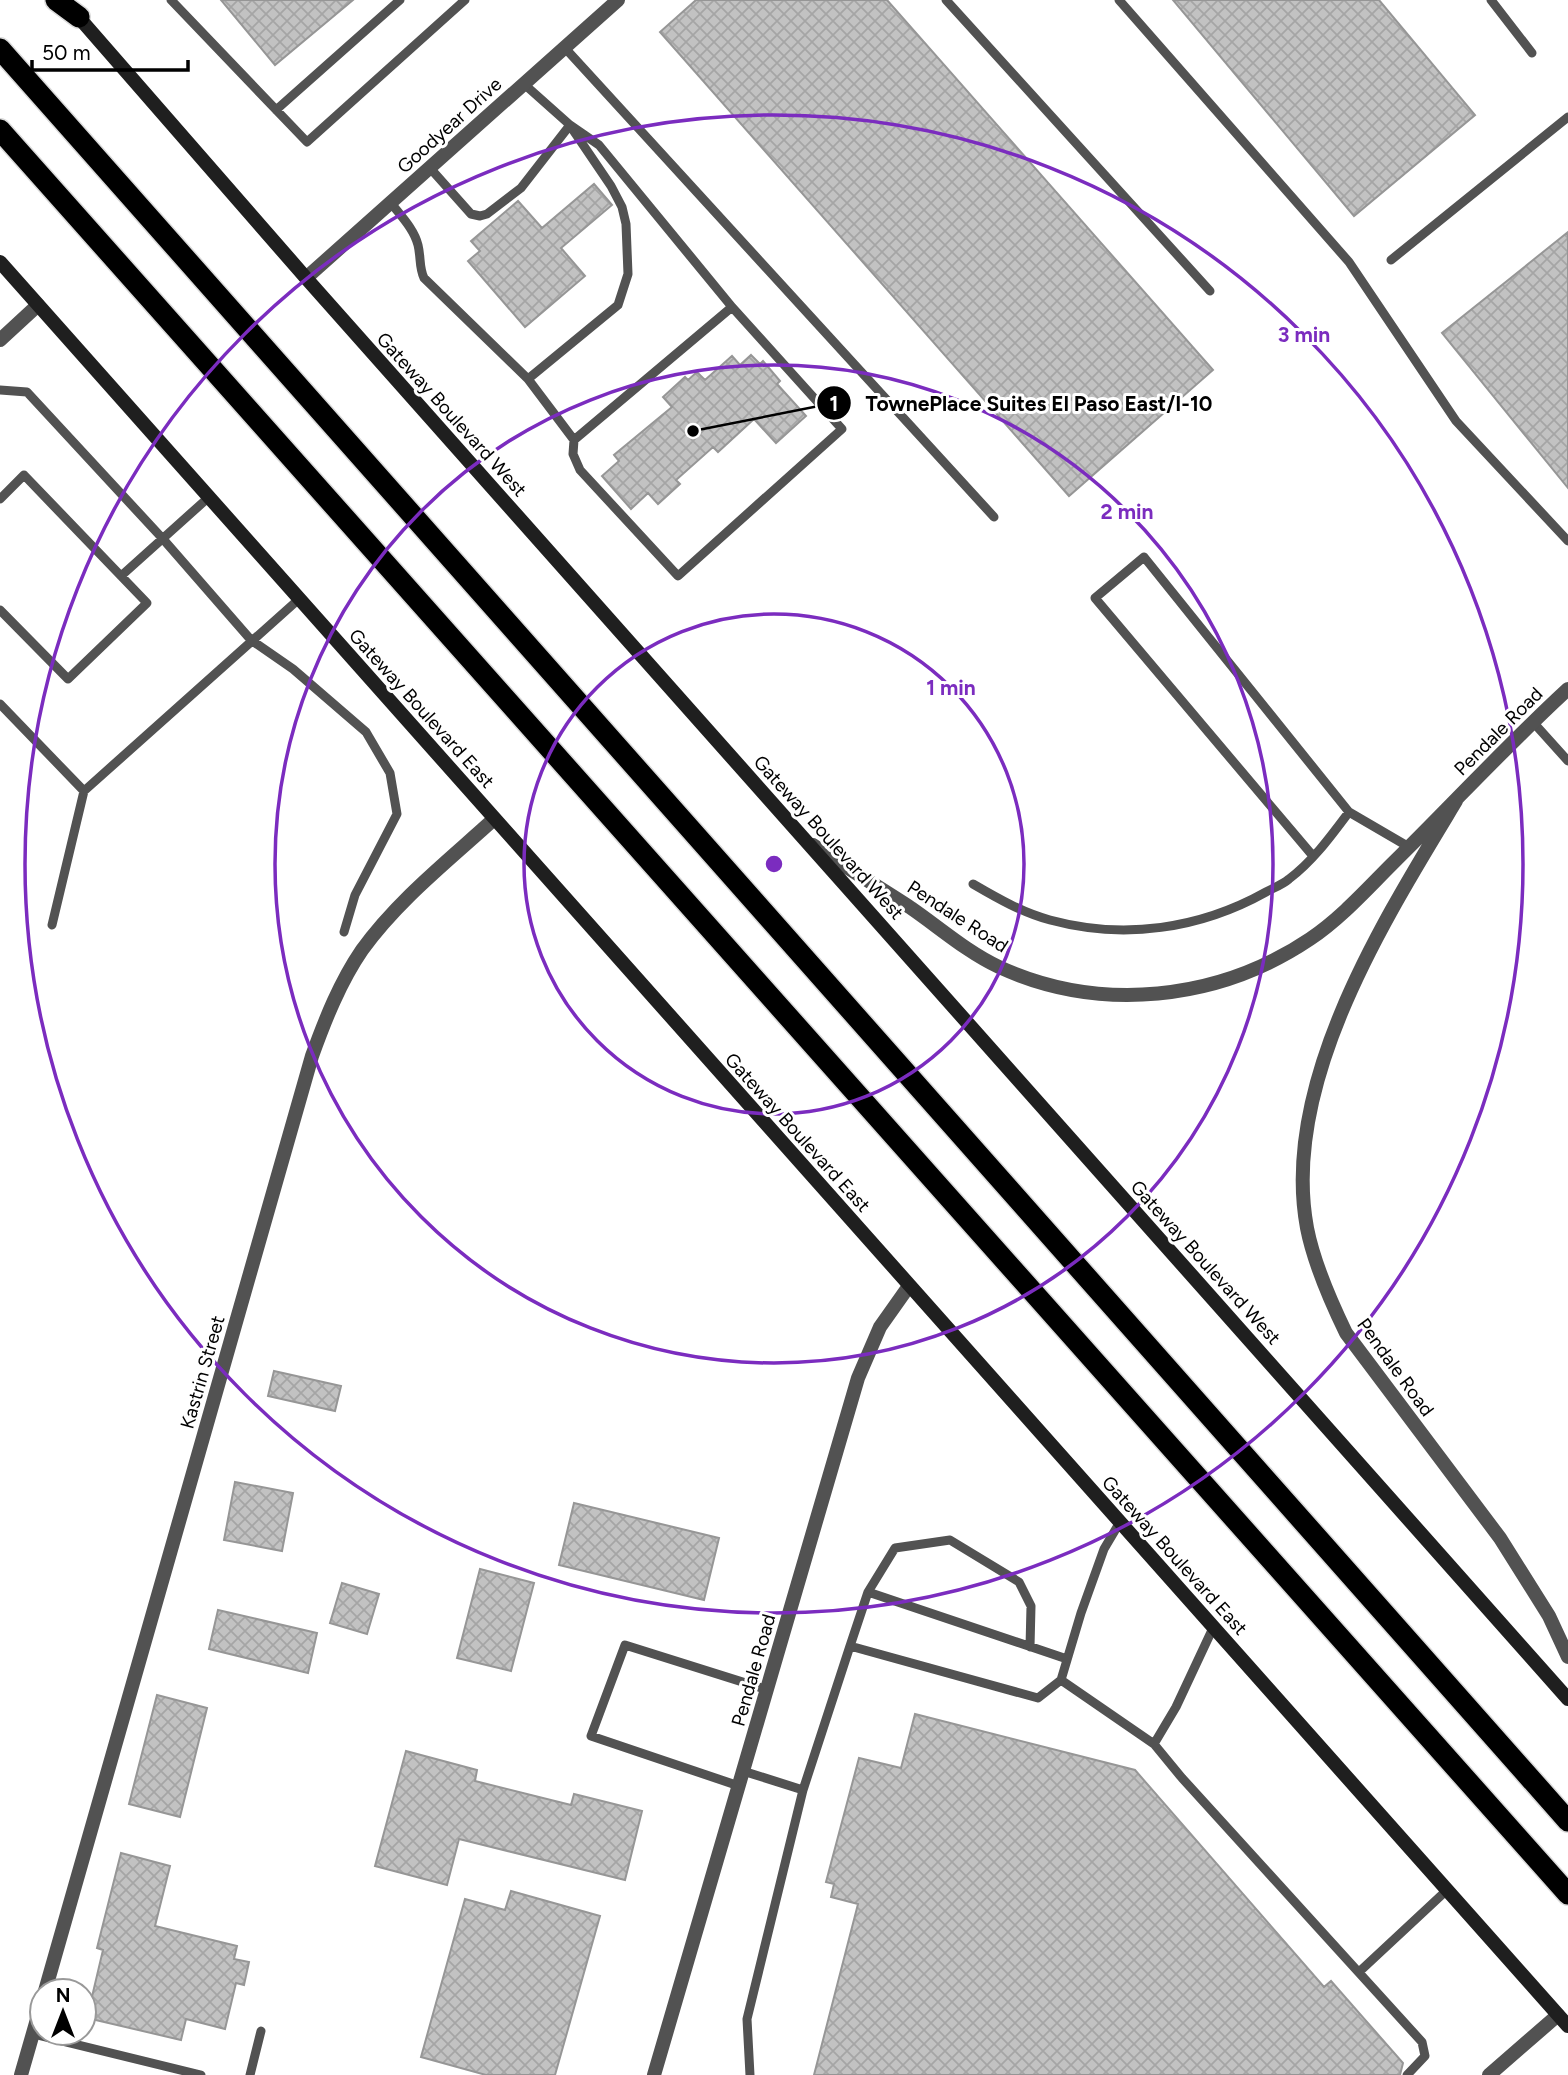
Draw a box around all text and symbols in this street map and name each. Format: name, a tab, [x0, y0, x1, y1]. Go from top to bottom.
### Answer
scale bar	[32, 28, 187, 72]
text: 50 m	[42, 40, 91, 65]
street label: Goodyear Drive	[392, 72, 506, 178]
text: 3 min	[1278, 322, 1330, 347]
street label: Gateway Boulevard West	[372, 327, 532, 501]
callout: TownePlace Suites El Paso East/I-10	[817, 382, 1227, 424]
text: 1	[830, 391, 838, 416]
text: TownePlace Suites El Paso East/I-10	[866, 391, 1212, 416]
text: 2 min	[1101, 499, 1153, 524]
street label: Gateway Boulevard East	[344, 624, 499, 793]
text: 1 min	[926, 675, 976, 700]
street label: Pendale Road	[1449, 682, 1547, 780]
street label: Gateway Boulevard West	[749, 750, 909, 924]
centre of rings	[762, 852, 786, 876]
street label: Pendale Road	[903, 875, 1012, 958]
street label: Gateway Boulevard East	[720, 1048, 875, 1217]
street label: Gateway Boulevard West	[1126, 1175, 1286, 1349]
street label: Kastrin Street	[175, 1313, 230, 1431]
street label: Pendale Road	[1352, 1314, 1439, 1421]
street label: Gateway Boulevard East	[1097, 1471, 1252, 1640]
street label: Pendale Road	[726, 1611, 780, 1729]
north arrow	[28, 1977, 98, 2047]
text: N	[56, 1984, 70, 2007]

